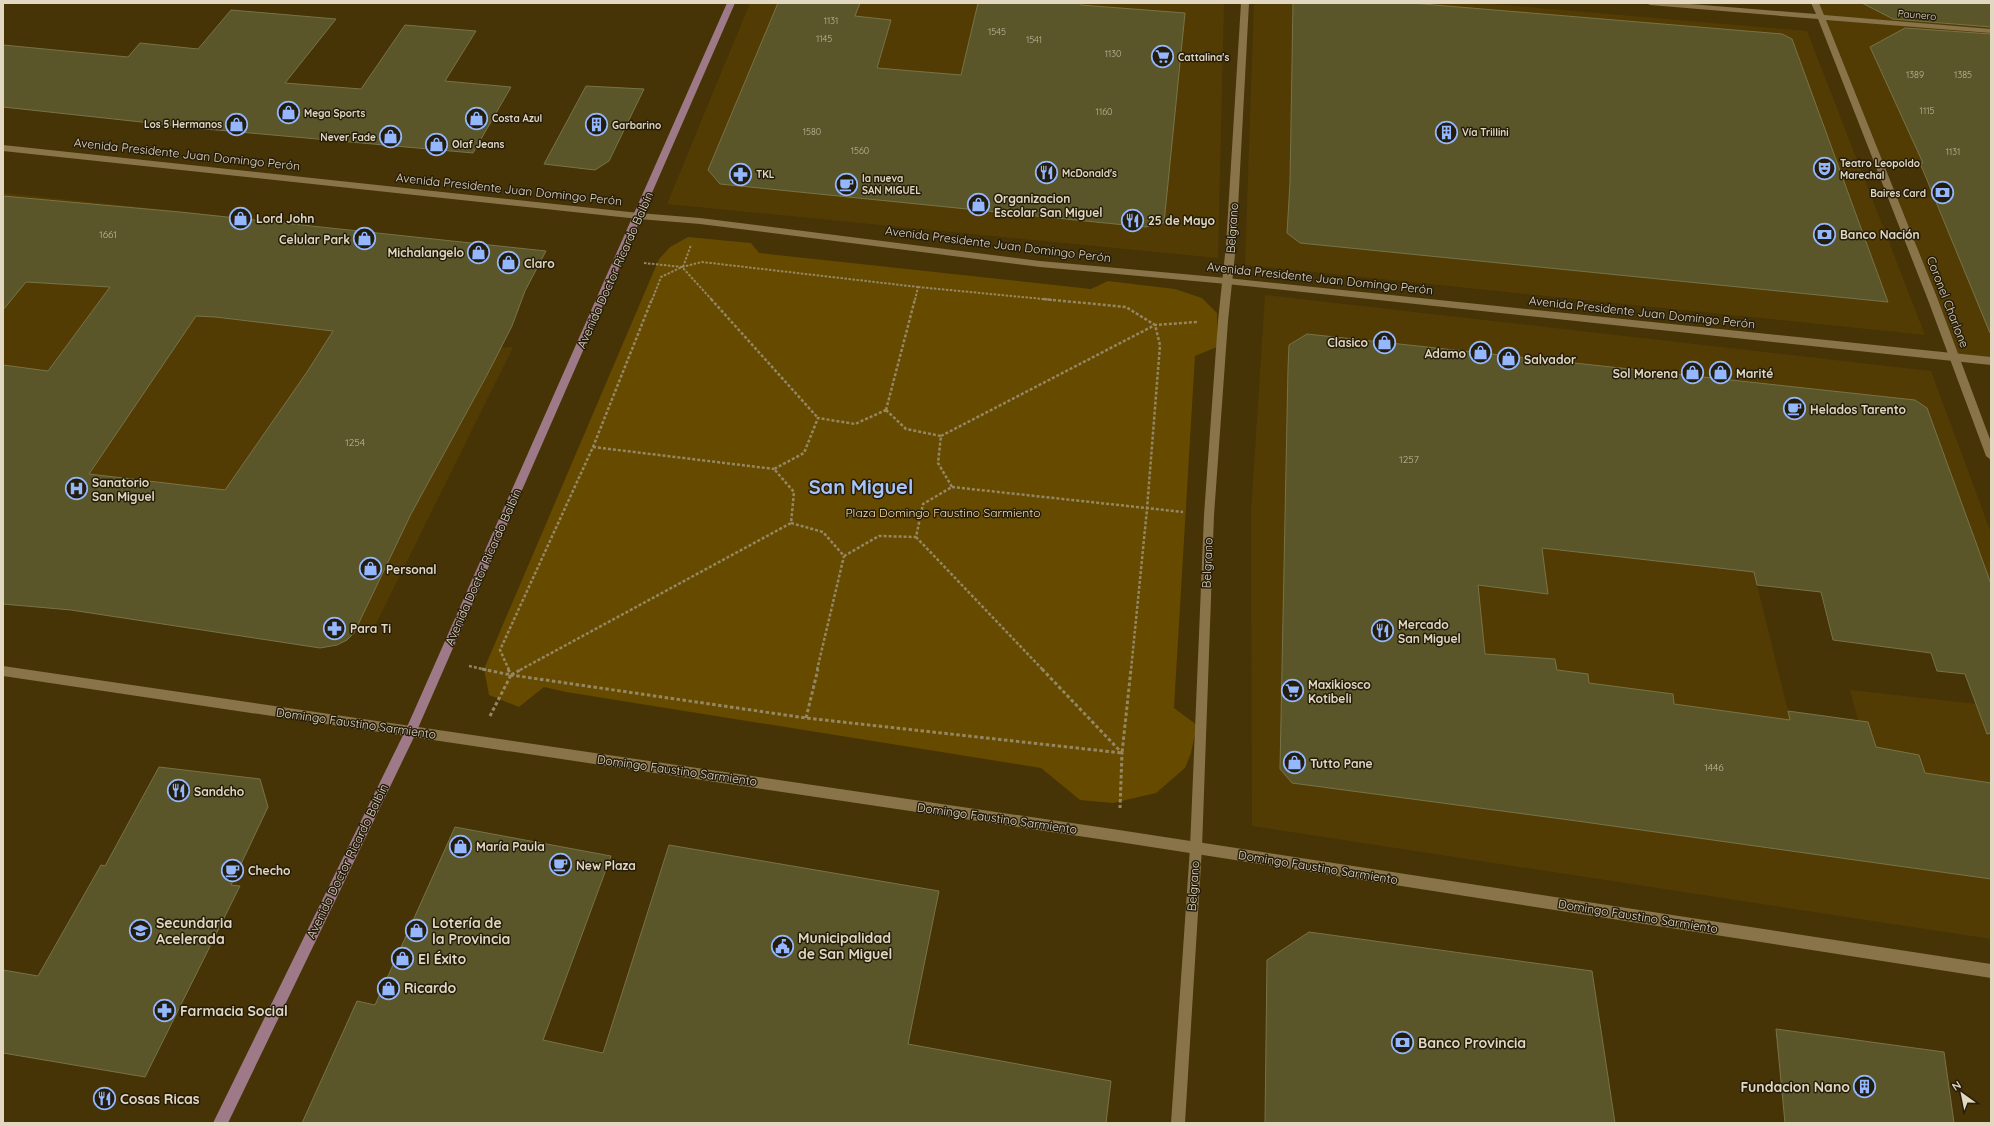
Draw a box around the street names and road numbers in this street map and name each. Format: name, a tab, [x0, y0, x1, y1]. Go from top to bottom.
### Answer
street label: Paunero	[1897, 7, 1937, 23]
street label: Avenida Presidente Juan Domingo Perón	[73, 135, 301, 173]
street label: Avenida Presidente Juan Domingo Perón	[395, 170, 623, 208]
street label: Avenida Doctor Ricardo Balbín	[574, 189, 656, 351]
street label: Belgrano	[1223, 202, 1241, 254]
street label: Avenida Presidente Juan Domingo Perón	[884, 223, 1112, 265]
street label: Coronel Charlone	[1924, 254, 1972, 350]
street label: Avenida Presidente Juan Domingo Perón	[1206, 259, 1434, 297]
street label: Avenida Presidente Juan Domingo Perón	[1528, 293, 1756, 331]
street label: Avenida Doctor Ricardo Balbín	[442, 486, 524, 648]
street label: Belgrano	[1199, 537, 1215, 589]
street label: Domingo Faustino Sarmiento	[275, 704, 437, 742]
street label: Domingo Faustino Sarmiento	[596, 751, 758, 789]
street label: Avenida Doctor Ricardo Balbín	[303, 781, 391, 941]
street label: Domingo Faustino Sarmiento	[916, 799, 1078, 837]
street label: Domingo Faustino Sarmiento	[1237, 847, 1399, 887]
street label: Belgrano	[1184, 860, 1202, 912]
street label: Domingo Faustino Sarmiento	[1557, 896, 1719, 936]

